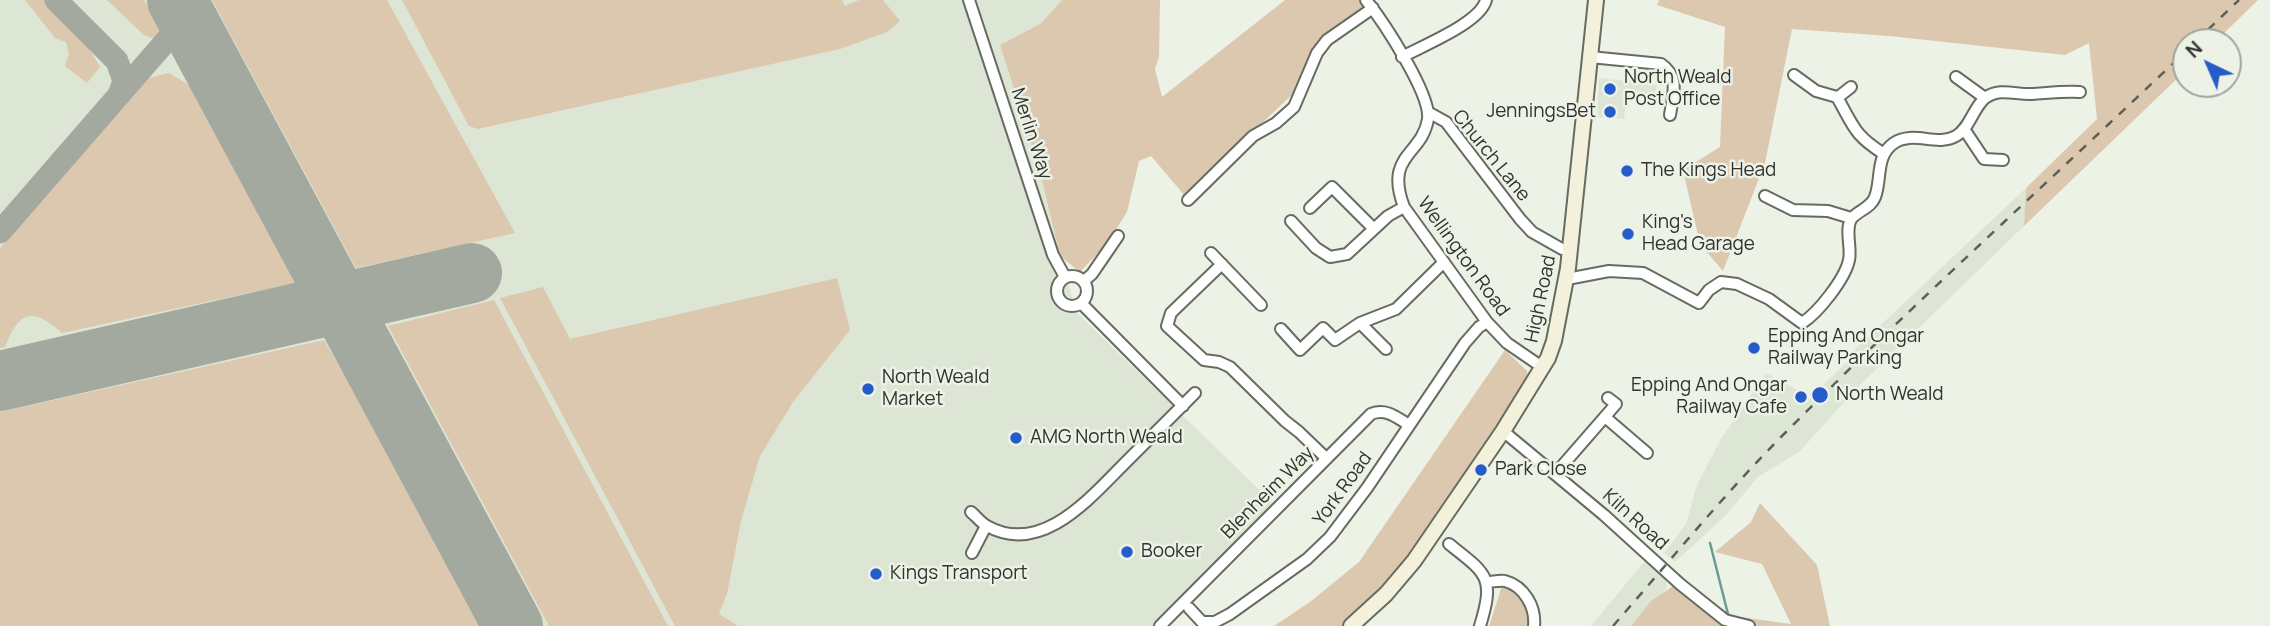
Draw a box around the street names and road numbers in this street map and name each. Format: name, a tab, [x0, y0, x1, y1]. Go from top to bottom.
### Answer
street label: Merlin Way	[1006, 85, 1056, 183]
street label: Church Lane	[1447, 106, 1535, 206]
street label: Wellington Road	[1412, 193, 1514, 321]
street label: High Road	[1521, 253, 1561, 345]
street label: Blenheim Way	[1217, 442, 1319, 544]
street label: York Road	[1309, 448, 1377, 530]
street label: Kiln Road	[1598, 485, 1672, 555]

